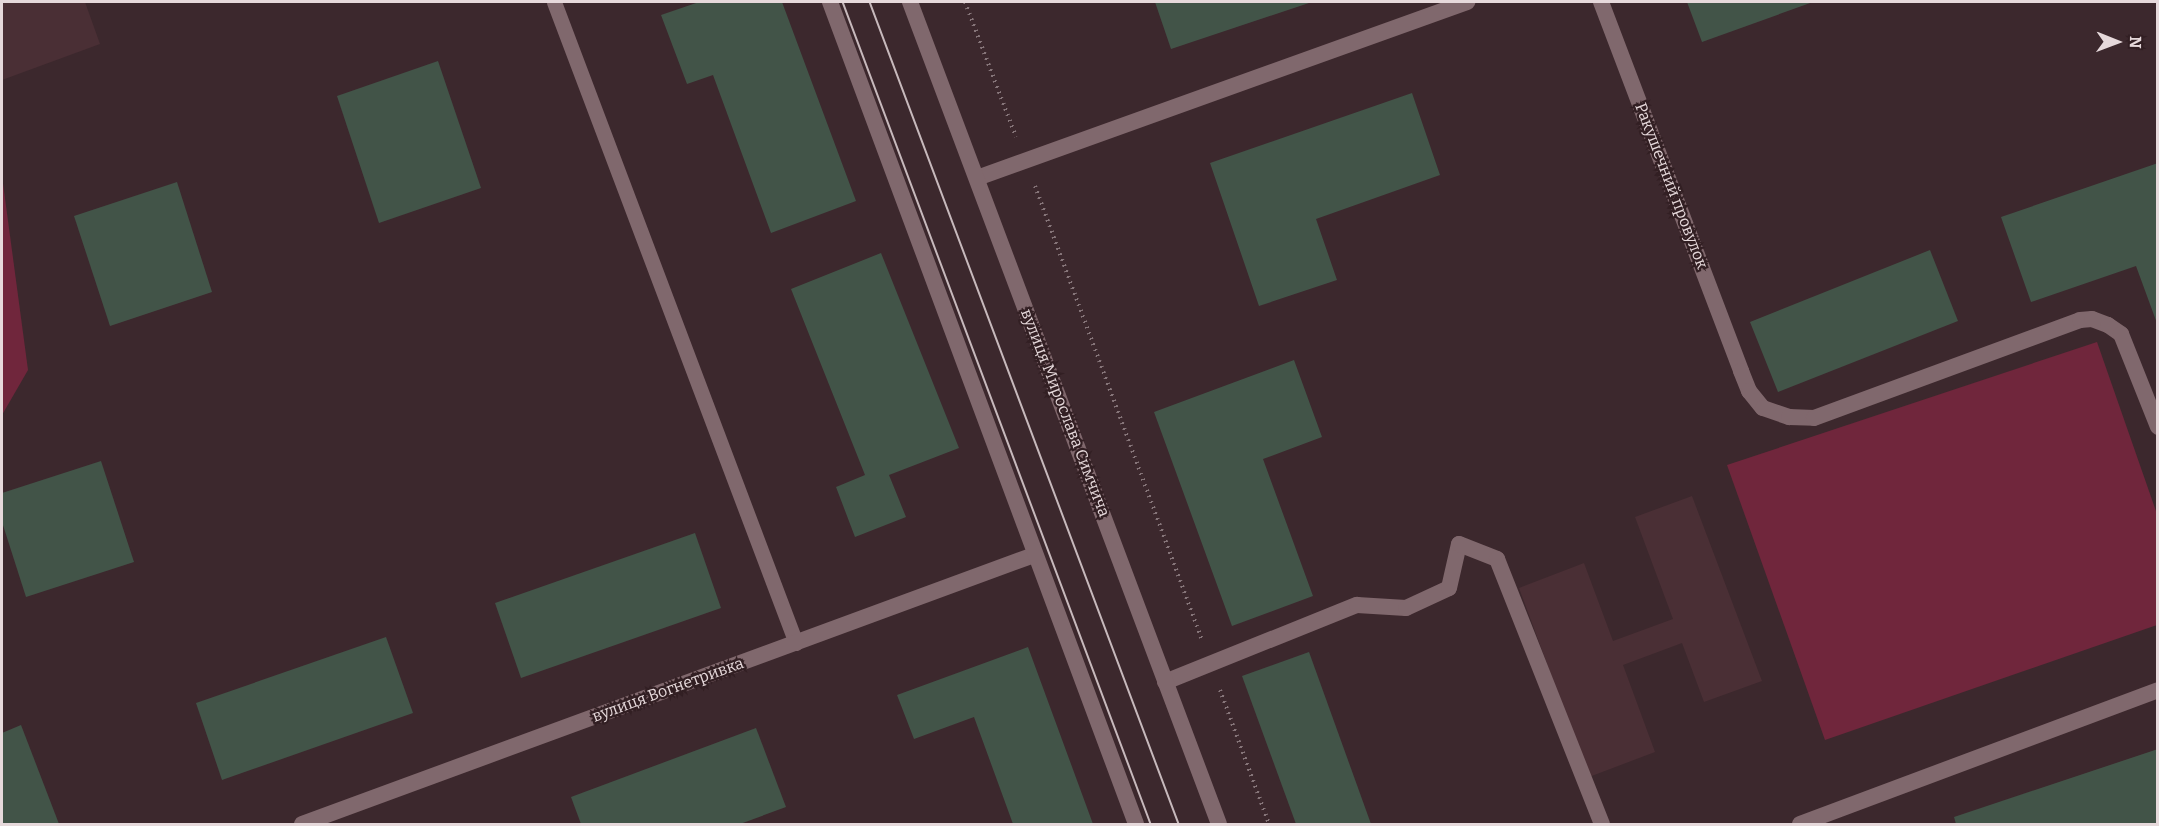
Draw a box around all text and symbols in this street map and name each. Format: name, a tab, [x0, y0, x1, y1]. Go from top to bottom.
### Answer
north arrow	[2087, 12, 2147, 72]
text: N	[2126, 36, 2145, 49]
street label: Ракушечний провулок	[1630, 100, 1712, 272]
street label: вулиця Мирослава Симчича	[1016, 306, 1114, 520]
street label: вулиця Вогнетривка	[590, 654, 746, 726]

